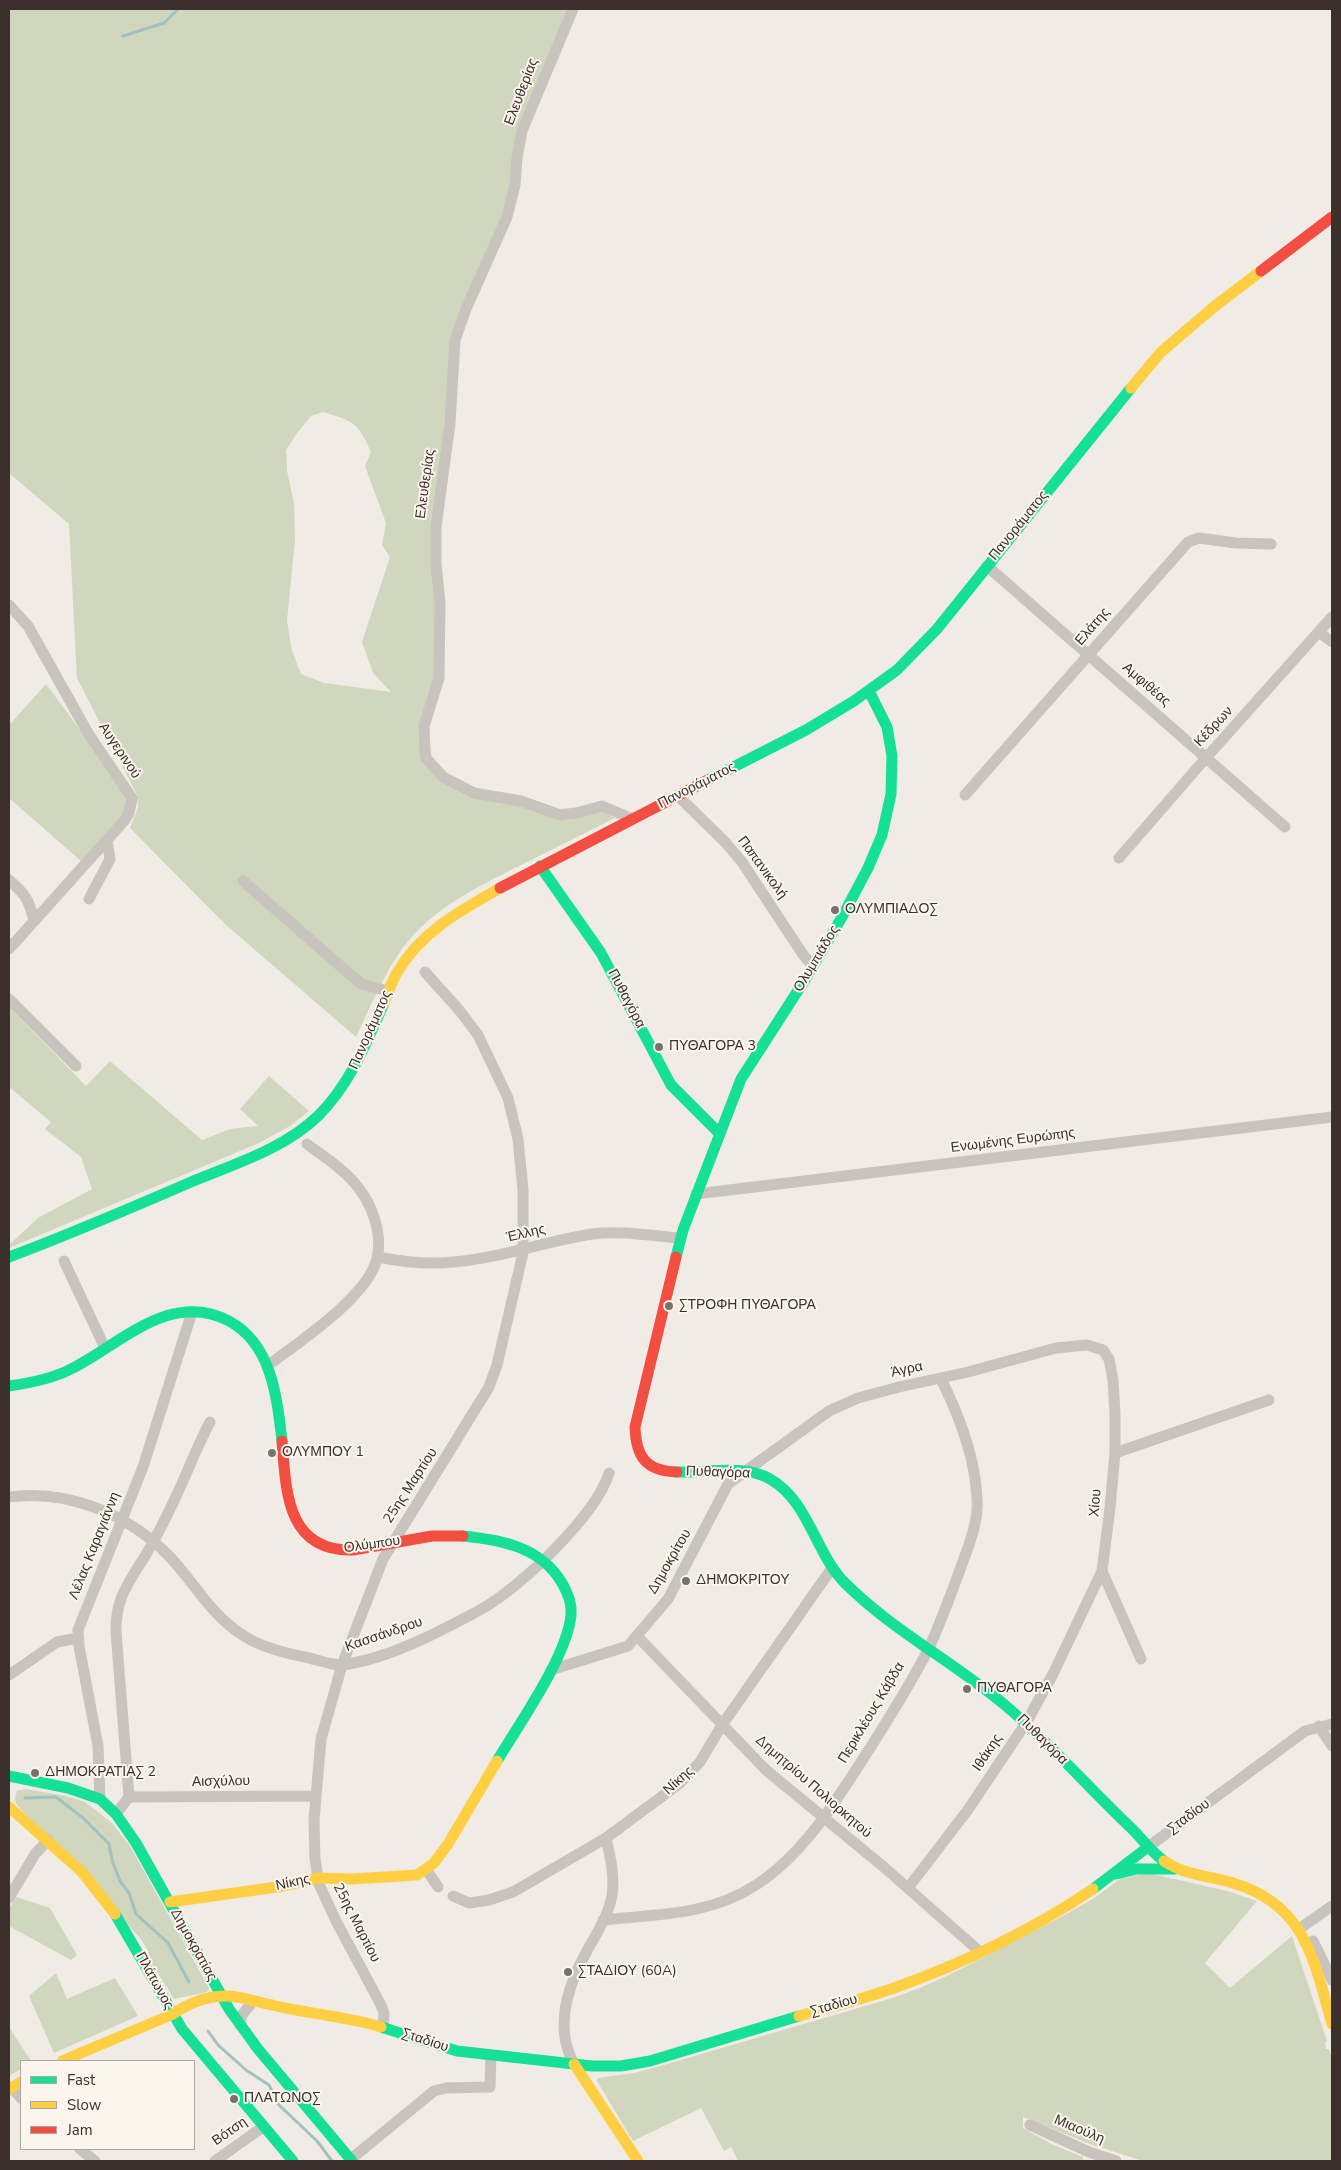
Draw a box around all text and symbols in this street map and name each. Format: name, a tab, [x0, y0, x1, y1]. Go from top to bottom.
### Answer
street label: Ελευθερίας	[502, 56, 542, 128]
street label: Ελευθερίας	[413, 448, 439, 520]
street label: Πανοράματος	[986, 488, 1052, 564]
street label: Ελάτης	[1072, 605, 1114, 649]
street label: Αμφιθέας	[1119, 660, 1173, 710]
street label: Κέδρων	[1191, 703, 1237, 751]
street label: Αυγερινού	[94, 720, 144, 782]
street label: Πανοράματος	[655, 759, 739, 813]
street label: Παπανικολή	[734, 833, 790, 903]
place label: ΟΛΥΜΠΙΑΔΟΣ	[845, 902, 938, 918]
marker: ΟΛΥΜΠΙΑΔΟΣ	[829, 904, 841, 916]
street label: Ολυμπιάδος	[791, 923, 843, 995]
street label: Πυθαγόρα	[603, 967, 649, 1031]
street label: Πανοράματος	[346, 988, 396, 1072]
place label: ΠΥΘΑΓΟΡΑ 3	[669, 1039, 756, 1055]
marker: ΠΥΘΑΓΟΡΑ 3	[653, 1041, 665, 1053]
street label: Ενωμένης Ευρώπης	[950, 1125, 1076, 1157]
street label: Έλλης	[505, 1221, 547, 1247]
place label: ΣΤΡΟΦΗ ΠΥΘΑΓΟΡΑ	[679, 1298, 816, 1314]
marker: ΣΤΡΟΦΗ ΠΥΘΑΓΟΡΑ	[663, 1300, 675, 1312]
street label: Άγρα	[890, 1358, 924, 1382]
place label: ΟΛΥΜΠΟΥ 1	[282, 1445, 364, 1461]
street label: 25ης Μαρτίου	[380, 1445, 442, 1527]
marker: ΟΛΥΜΠΟΥ 1	[266, 1447, 278, 1459]
street label: Πυθαγόρα	[685, 1463, 751, 1483]
street label: Χίου	[1086, 1488, 1106, 1518]
street label: Λέλας Καραγιάννη	[66, 1490, 124, 1602]
street label: Δημοκρίτου	[645, 1526, 695, 1598]
street label: Ολύμπου	[343, 1533, 401, 1557]
place label: ΔΗΜΟΚΡΙΤΟΥ	[696, 1573, 790, 1589]
marker: ΔΗΜΟΚΡΙΤΟΥ	[680, 1575, 692, 1587]
street label: Κασσάνδρου	[343, 1614, 425, 1656]
street label: Περικλέους Κάβδα	[835, 1660, 909, 1766]
place label: ΠΥΘΑΓΟΡΑ	[977, 1681, 1052, 1697]
marker: ΠΥΘΑΓΟΡΑ	[961, 1683, 973, 1695]
street label: Πυθαγόρα	[1013, 1711, 1071, 1769]
street label: Ιθάκης	[969, 1731, 1007, 1775]
street label: Δημητρίου Πολιορκητού	[752, 1732, 874, 1842]
street label: Νίκης	[660, 1763, 698, 1799]
place label: ΔΗΜΟΚΡΑΤΙΑΣ 2	[45, 1765, 156, 1781]
marker: ΔΗΜΟΚΡΑΤΙΑΣ 2	[29, 1767, 41, 1779]
street label: Αισχύλου	[192, 1773, 250, 1791]
street label: Σταδίου	[1165, 1796, 1213, 1838]
street label: Νίκης	[274, 1871, 312, 1895]
street label: 25ης Μαρτίου	[329, 1881, 383, 1965]
street label: Δημοκρατίας	[166, 1906, 220, 1984]
street label: Πλάτωνος	[131, 1949, 177, 2013]
place label: ΣΤΑΔΙΟΥ (60A)	[578, 1964, 677, 1980]
marker: ΣΤΑΔΙΟΥ (60A)	[562, 1966, 574, 1978]
street label: Σταδίου	[809, 1991, 859, 2021]
street label: Σταδίου	[399, 2026, 451, 2056]
legend	[20, 2060, 195, 2150]
text: Fast	[67, 2070, 95, 2090]
place label: ΠΛΑΤΩΝΟΣ	[244, 2091, 321, 2107]
marker: ΠΛΑΤΩΝΟΣ	[228, 2093, 240, 2105]
text: Slow	[67, 2095, 101, 2115]
street label: Μιαούλη	[1051, 2112, 1107, 2148]
street label: Βότση	[209, 2114, 251, 2150]
text: Jam	[67, 2120, 93, 2140]

